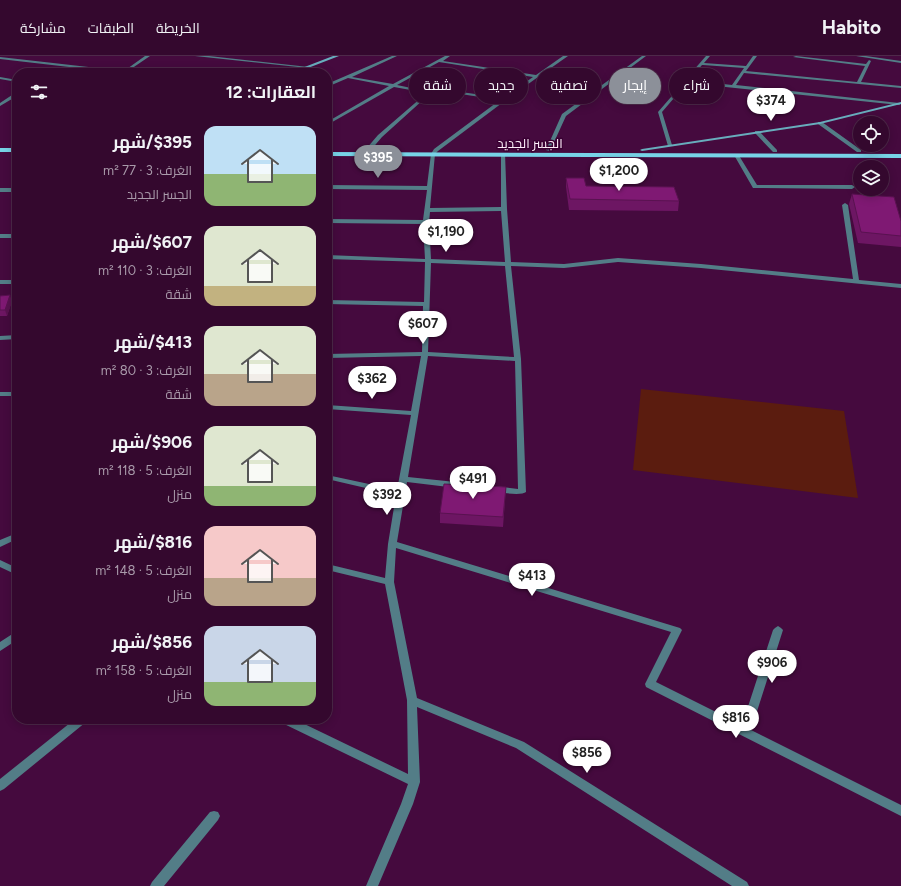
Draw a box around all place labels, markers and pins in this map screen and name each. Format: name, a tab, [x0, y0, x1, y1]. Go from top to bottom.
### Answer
pin: $374	[747, 88, 795, 122]
pin: $395	[354, 145, 402, 179]
pin: $1,200	[586, 158, 652, 192]
pin: $1,190	[413, 219, 479, 253]
pin: $607	[399, 311, 447, 345]
pin: $362	[348, 366, 396, 400]
pin: $491	[449, 466, 497, 500]
pin: $392	[363, 482, 411, 516]
pin: $413	[508, 563, 556, 597]
pin: $906	[748, 650, 796, 684]
pin: $816	[712, 705, 760, 739]
pin: $856	[563, 740, 611, 774]

